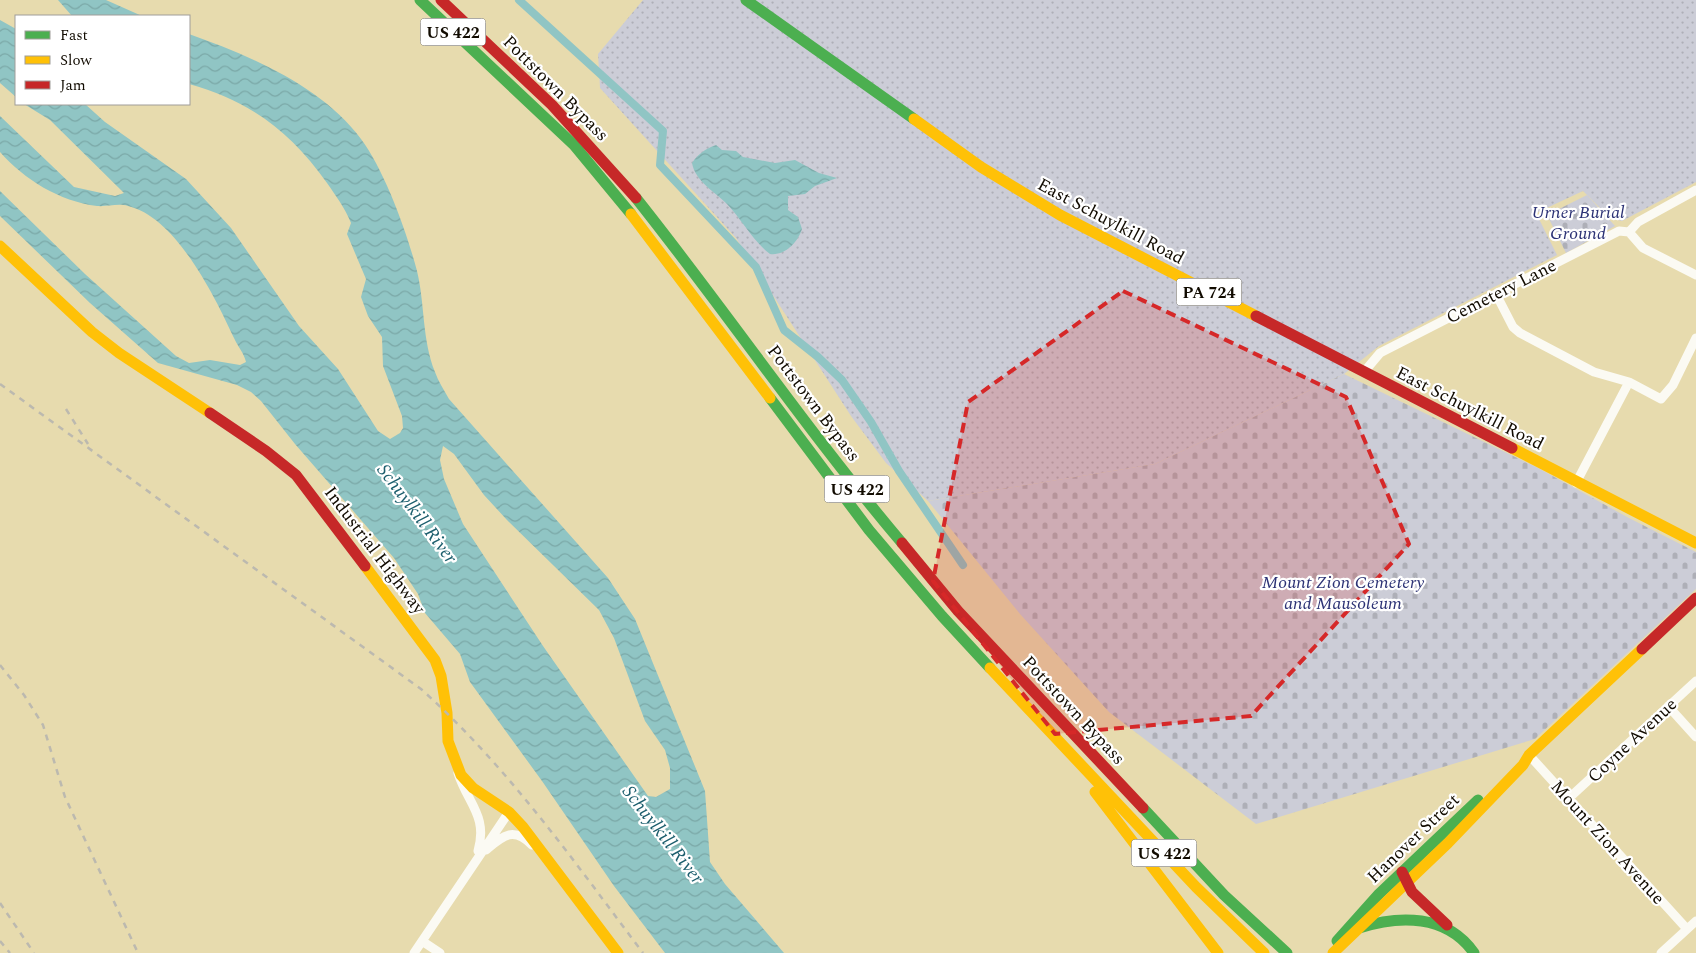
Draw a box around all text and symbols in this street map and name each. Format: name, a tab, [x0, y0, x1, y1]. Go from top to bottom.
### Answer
legend	[15, 15, 190, 105]
road number: US 422	[420, 18, 486, 46]
text: Fast	[60, 24, 88, 47]
street label: Pottstown Bypass	[496, 29, 615, 148]
text: Slow	[60, 49, 92, 72]
text: Jam	[60, 74, 86, 97]
street label: East Schuylkill Road	[1032, 171, 1189, 272]
park label: Urner Burial Ground	[1531, 199, 1625, 247]
street label: Cemetery Lane	[1441, 252, 1561, 331]
road number: PA 724	[1176, 278, 1242, 306]
street label: Pottstown Bypass	[760, 339, 867, 468]
street label: East Schuylkill Road	[1391, 359, 1549, 457]
water label: Schuylkill River	[369, 458, 464, 571]
road number: US 422	[824, 476, 890, 502]
street label: Industrial Highway	[317, 481, 433, 621]
park label: Mount Zion Cemetery and Mausoleum	[1262, 569, 1424, 617]
street label: Pottstown Bypass	[1016, 650, 1132, 771]
street label: Coyne Avenue	[1581, 691, 1683, 789]
street label: Mount Zion Avenue	[1544, 774, 1671, 911]
water label: Schuylkill River	[615, 779, 711, 891]
street label: Hanover Street	[1361, 787, 1466, 890]
road number: US 422	[1132, 840, 1196, 866]

